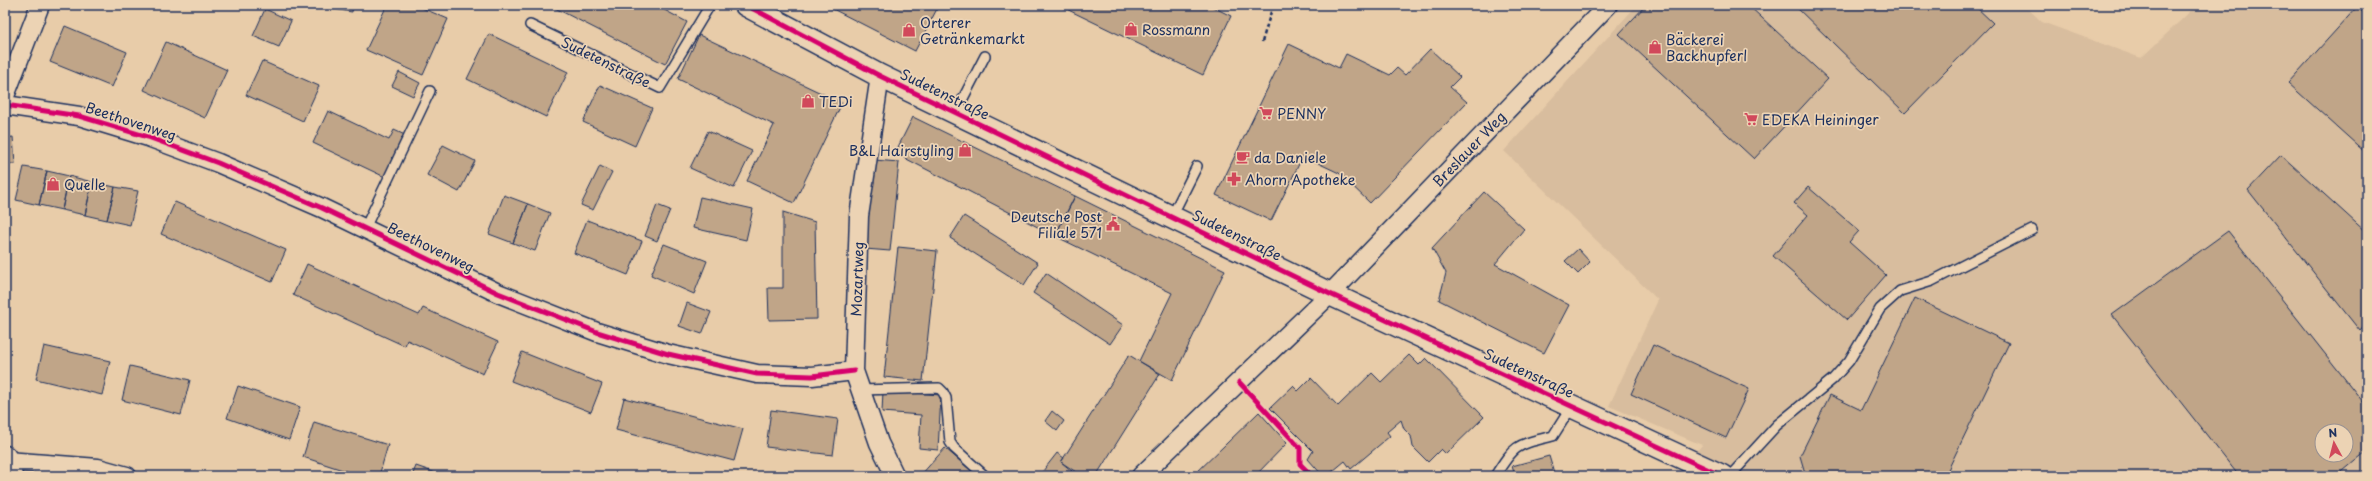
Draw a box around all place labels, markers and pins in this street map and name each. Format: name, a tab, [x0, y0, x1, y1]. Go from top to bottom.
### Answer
place label: Orterer Getränkemarkt	[920, 12, 1025, 49]
place label: Rossmann	[1142, 19, 1210, 40]
shop icon: Rossmann	[1123, 21, 1139, 37]
shop icon: Orterer Getränkemarkt	[901, 22, 917, 38]
place label: Bäckerei Backhupferl	[1666, 29, 1747, 66]
shop icon: Bäckerei Backhupferl	[1647, 39, 1663, 55]
place label: TEDi	[819, 91, 853, 112]
shop icon: TEDi	[800, 93, 816, 109]
place label: PENNY	[1277, 103, 1326, 124]
supermarket icon: PENNY	[1258, 105, 1274, 121]
place label: EDEKA Heininger	[1762, 109, 1879, 130]
supermarket icon: EDEKA Heininger	[1743, 111, 1759, 127]
place label: B&L Hairstyling	[849, 140, 954, 161]
shop icon: B&L Hairstyling	[957, 142, 973, 158]
place label: da Daniele	[1254, 147, 1327, 168]
cafe icon: da Daniele	[1235, 149, 1251, 165]
place label: Ahorn Apotheke	[1245, 169, 1356, 190]
pharmacy icon: Ahorn Apotheke	[1226, 171, 1242, 187]
place label: Quelle	[64, 174, 106, 195]
shop icon: Quelle	[45, 176, 61, 192]
place label: Deutsche Post Filiale 571	[1011, 206, 1102, 243]
public building icon: Deutsche Post Filiale 571	[1105, 216, 1121, 232]

